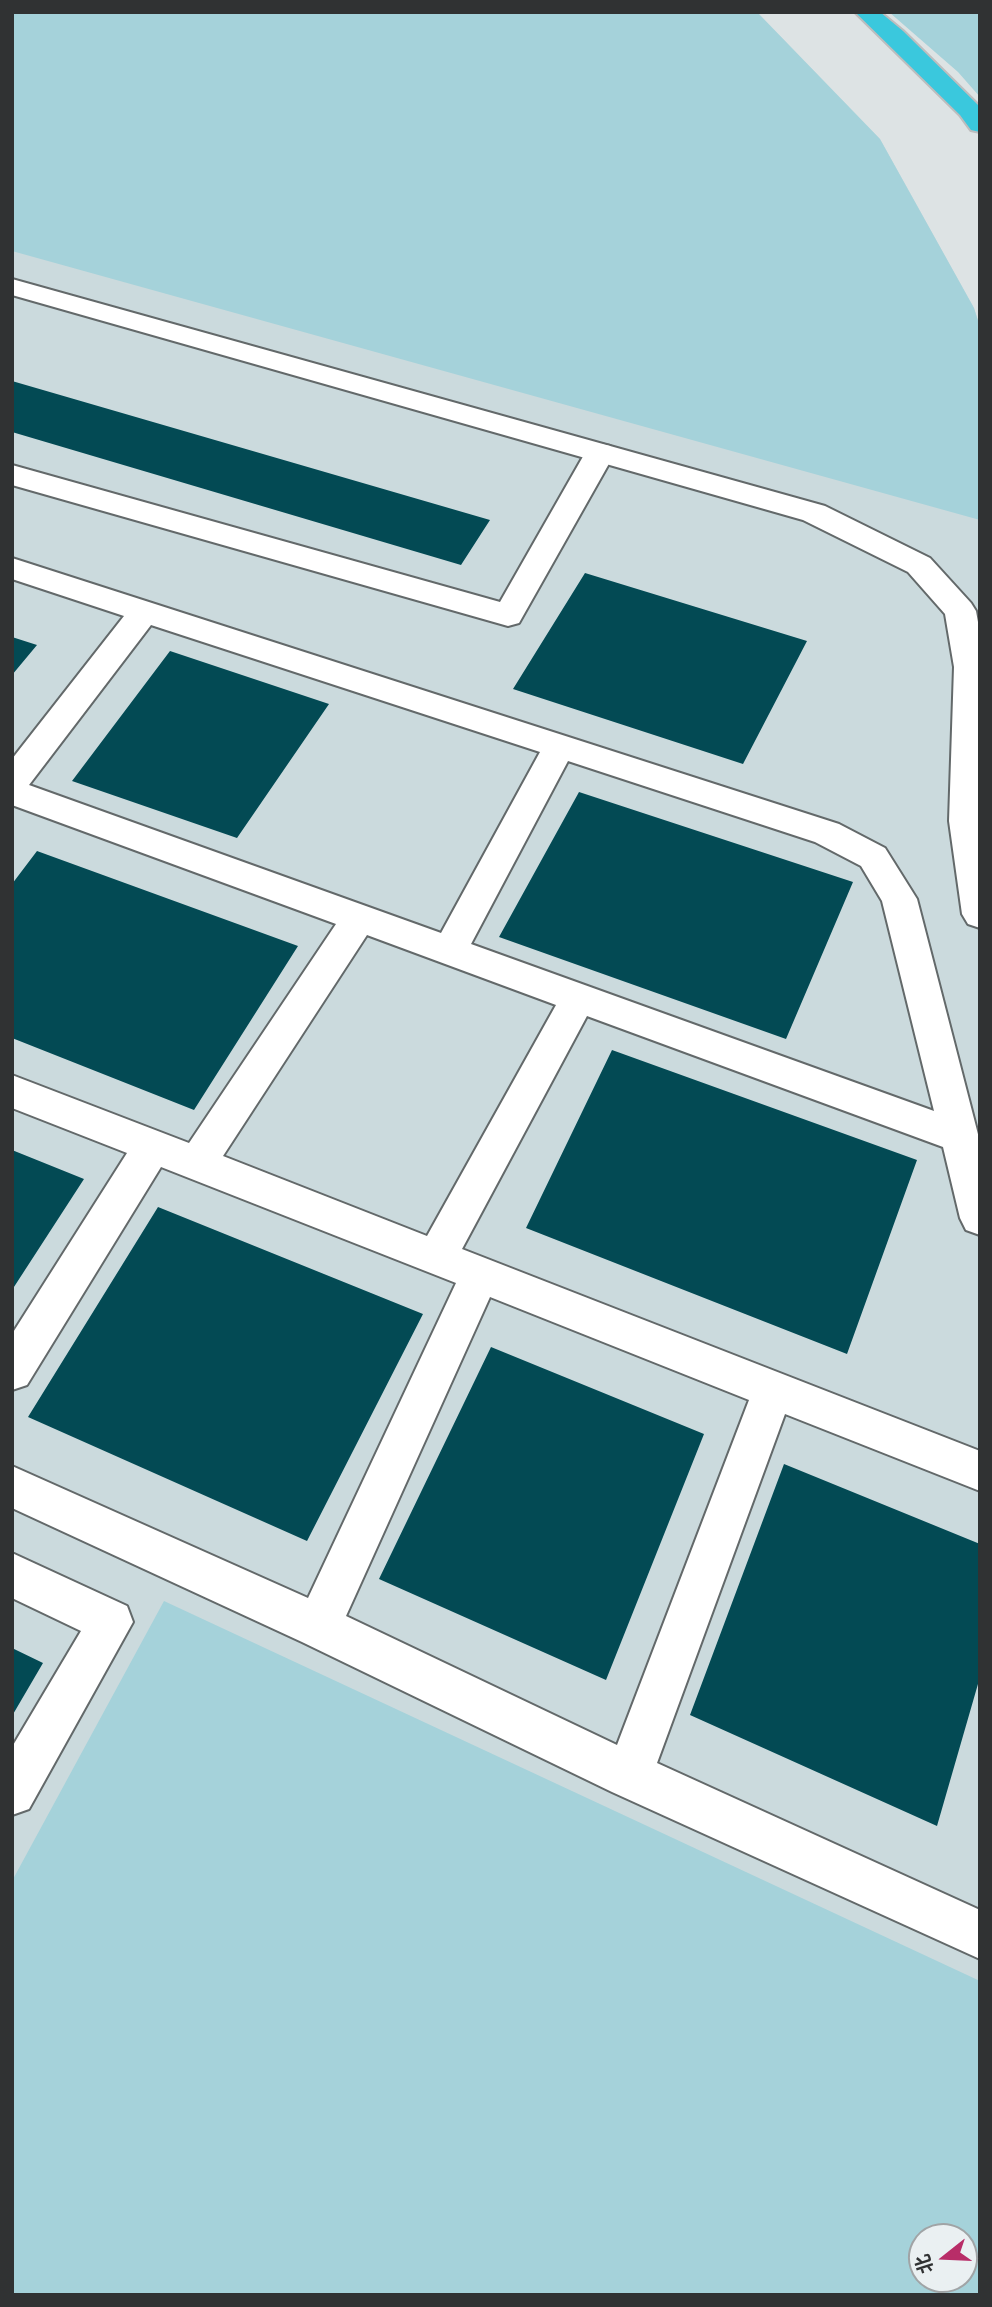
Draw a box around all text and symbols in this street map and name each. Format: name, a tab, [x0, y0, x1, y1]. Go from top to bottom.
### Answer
north arrow	[908, 2223, 978, 2293]
text: 北	[910, 2251, 939, 2277]

